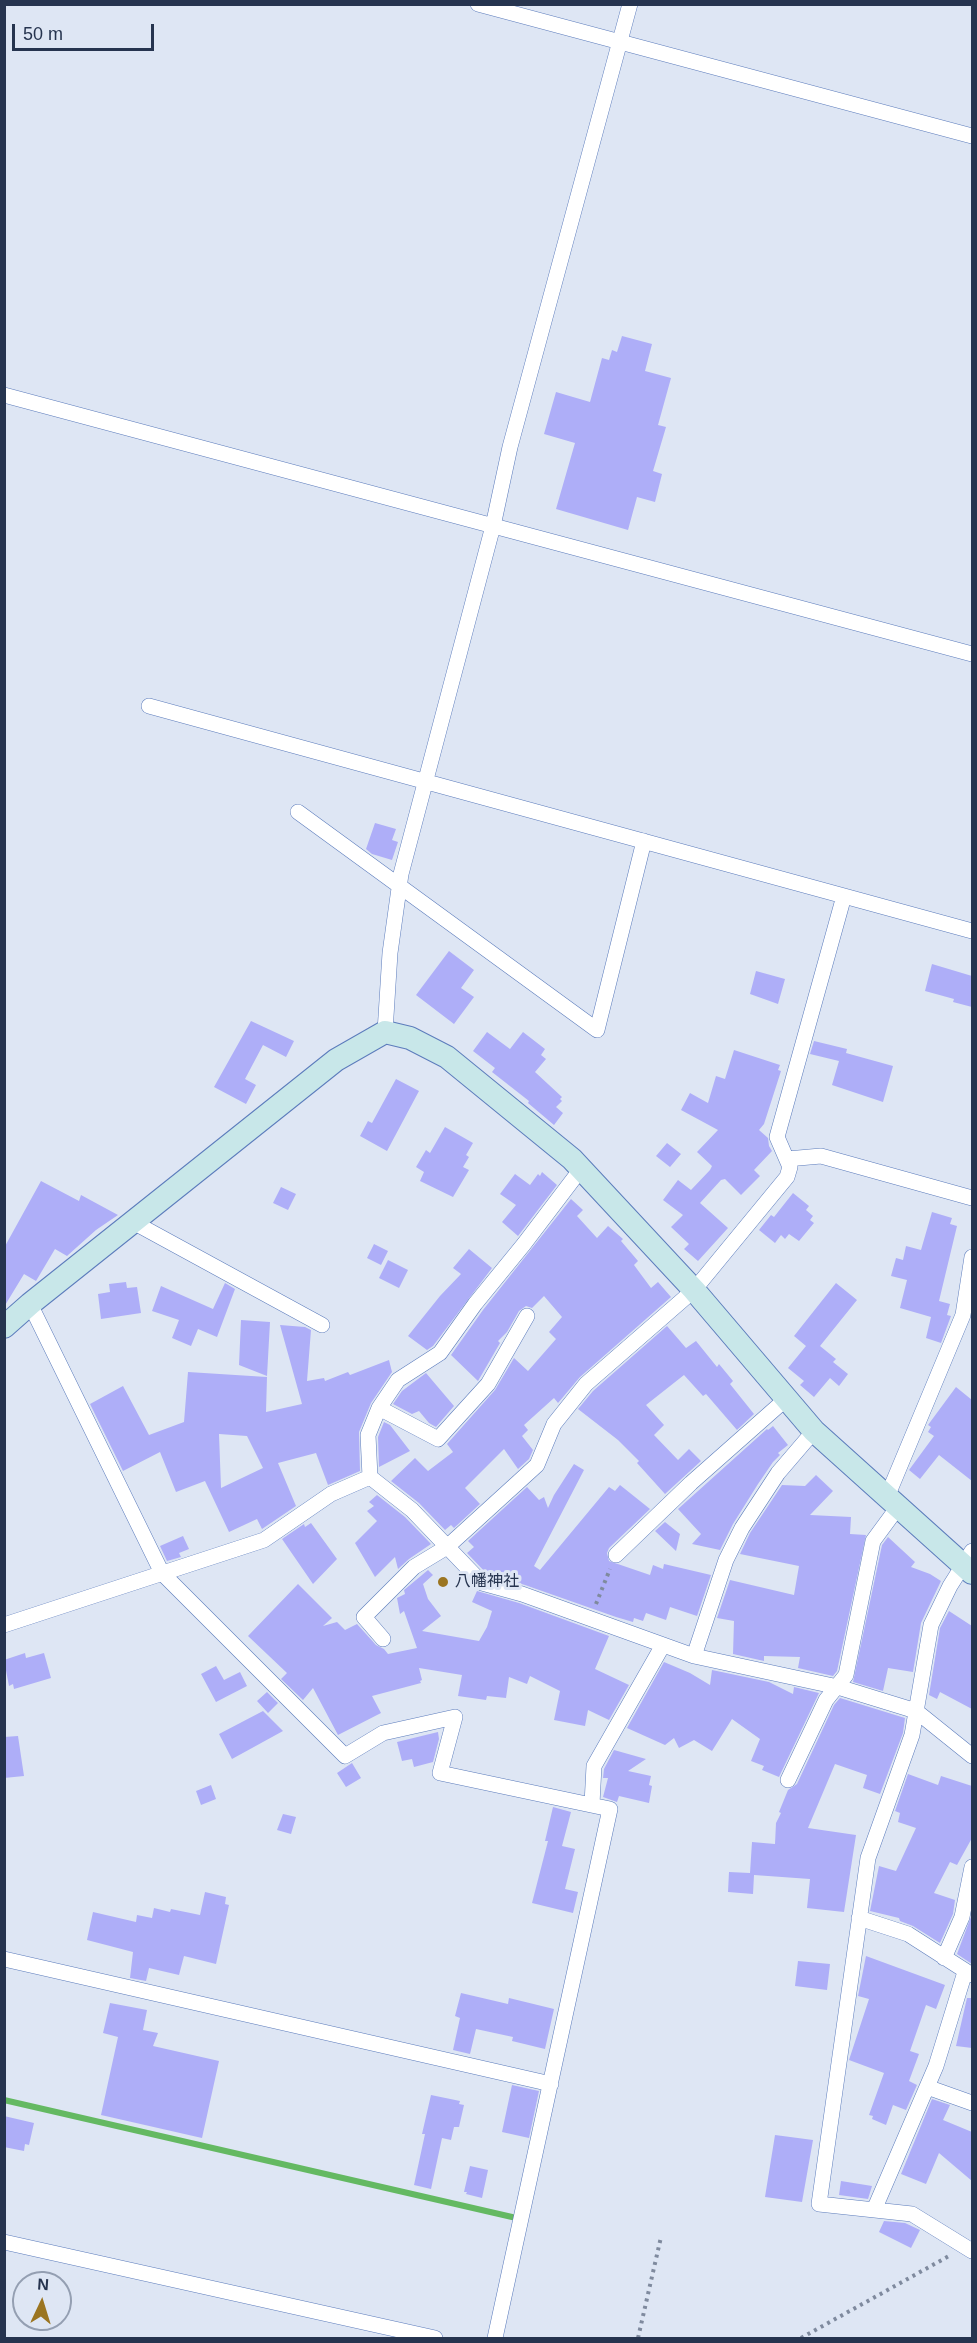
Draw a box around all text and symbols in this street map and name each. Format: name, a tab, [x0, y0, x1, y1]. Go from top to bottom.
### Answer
scale bar	[15, 12, 158, 50]
text: 50 m	[23, 24, 63, 44]
place label: 八幡神社	[455, 1572, 519, 1592]
marker: 八幡神社	[436, 1575, 450, 1589]
north arrow	[12, 2271, 72, 2331]
text: N	[37, 2276, 50, 2293]

